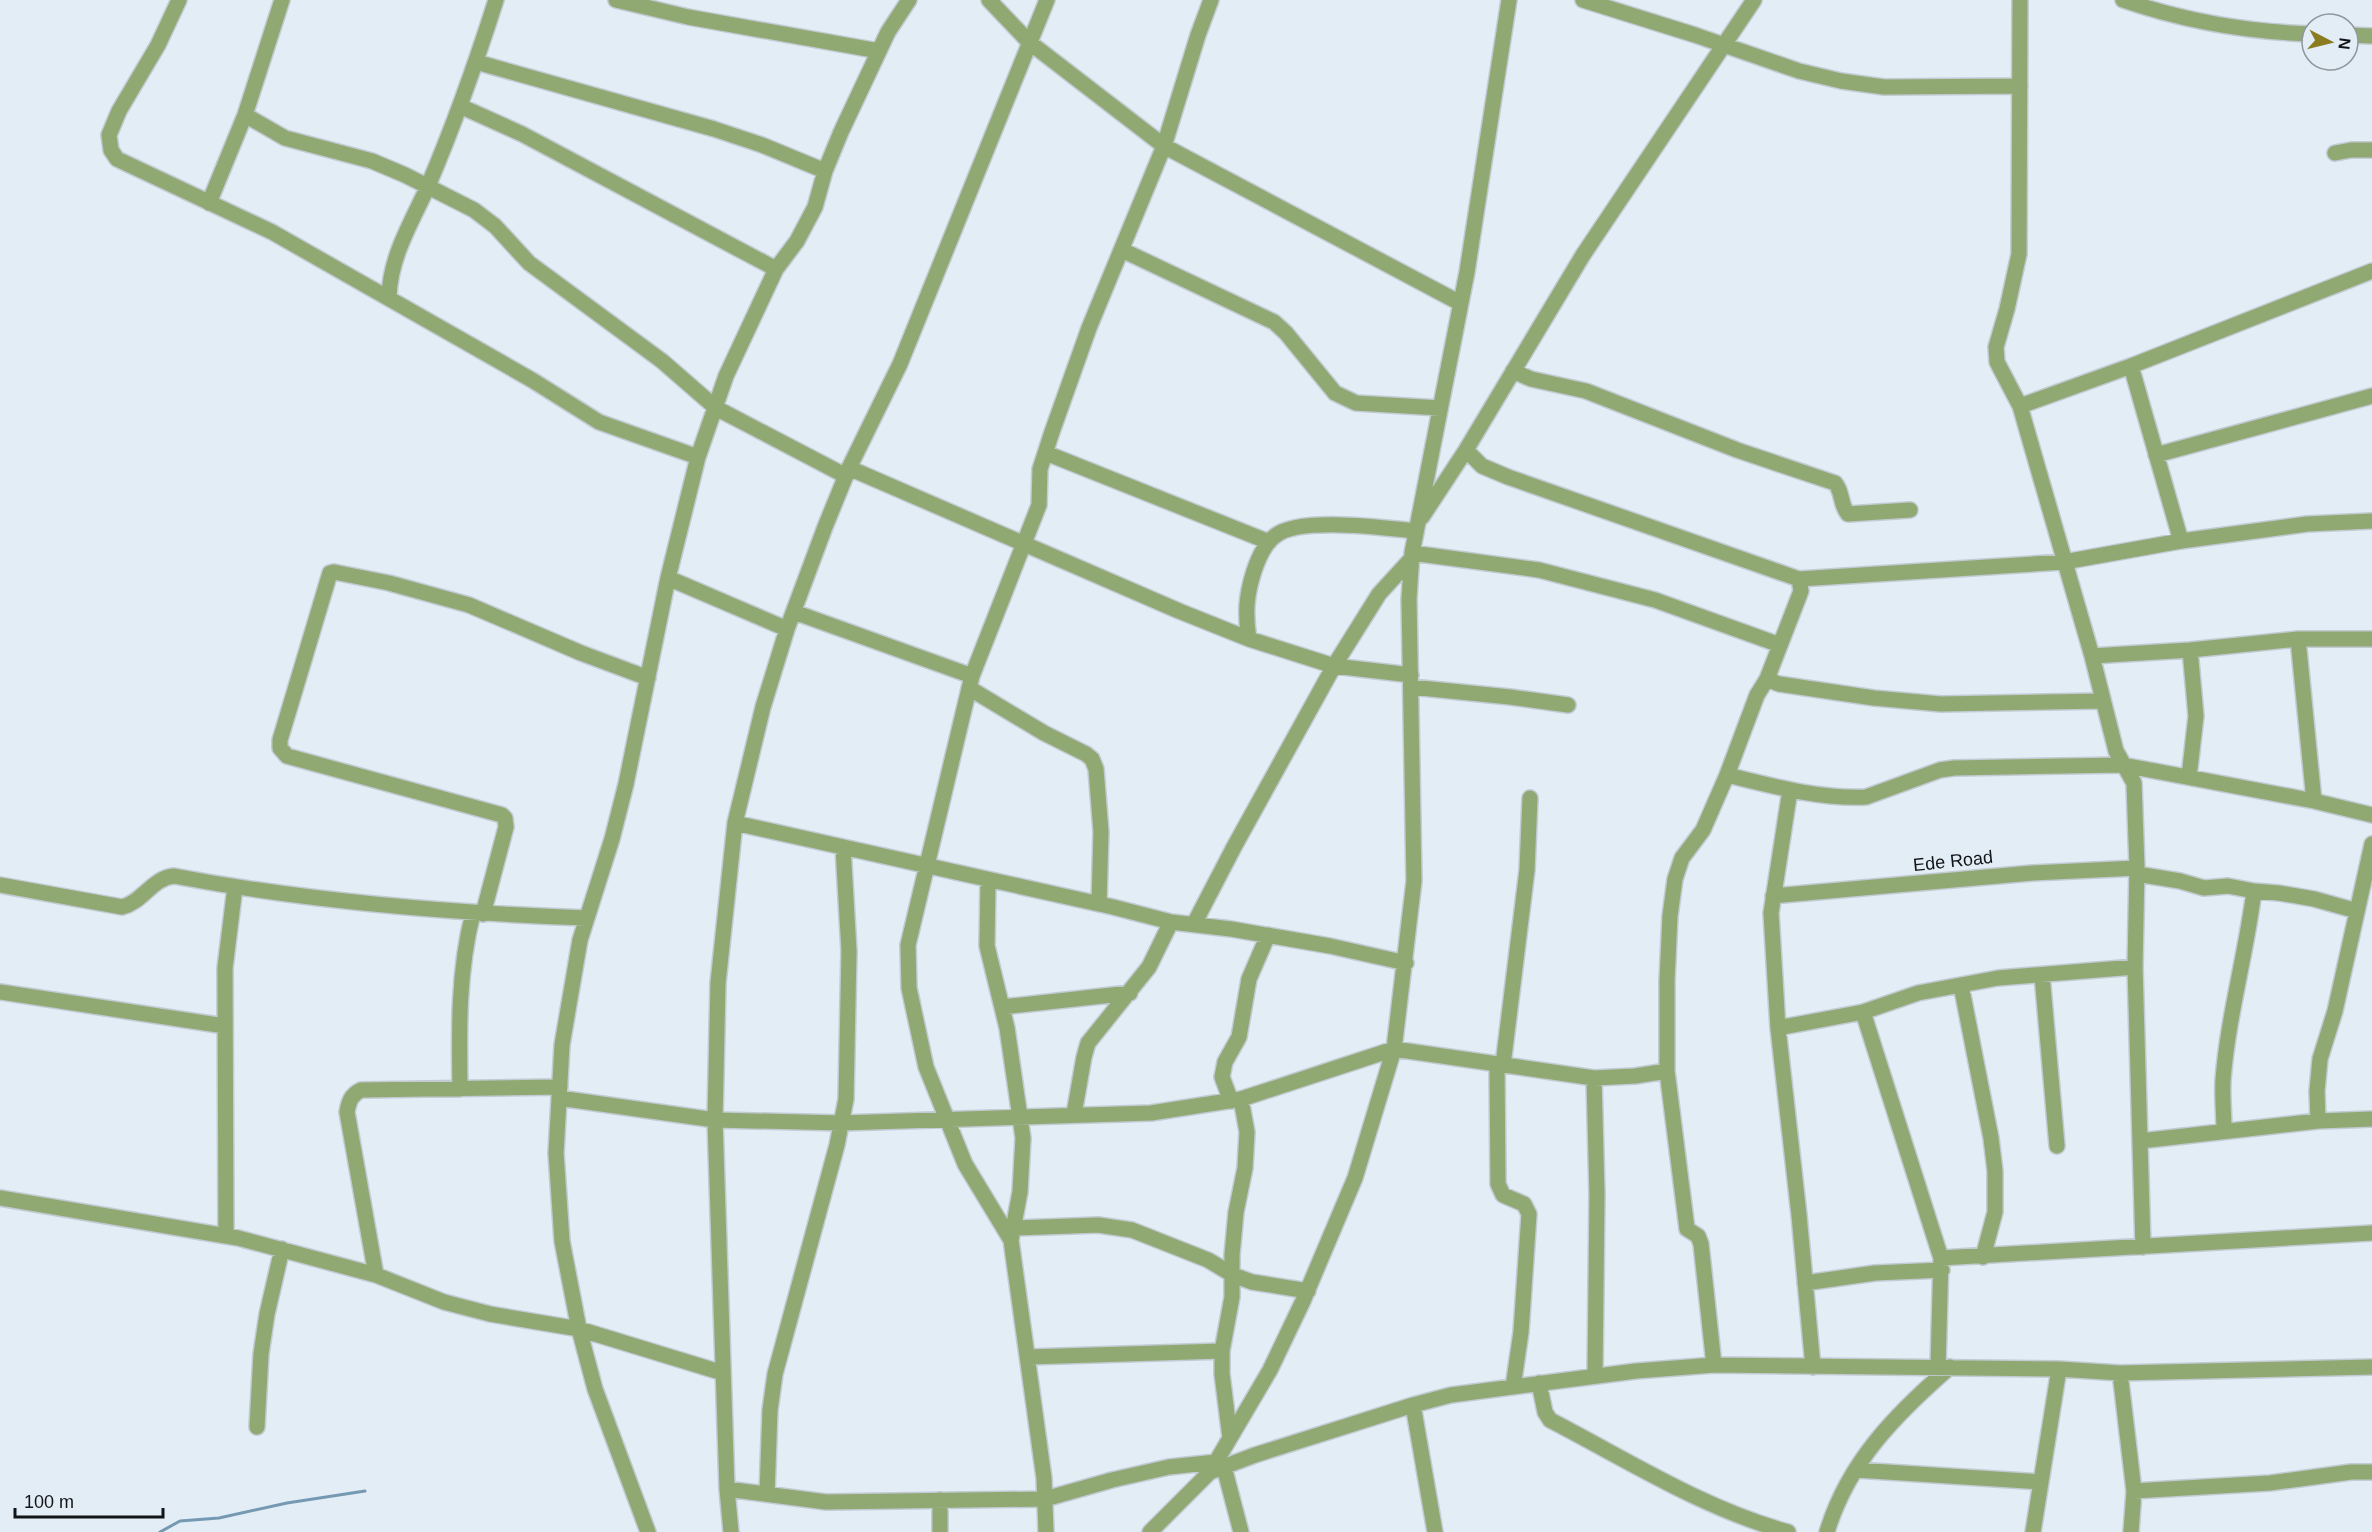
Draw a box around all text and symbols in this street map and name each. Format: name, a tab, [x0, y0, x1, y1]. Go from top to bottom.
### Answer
north arrow	[2300, 12, 2360, 72]
text: N	[2335, 37, 2354, 51]
street label: Ede Road	[1912, 847, 1994, 875]
scale bar	[15, 1481, 164, 1519]
text: 100 m	[24, 1492, 74, 1512]

